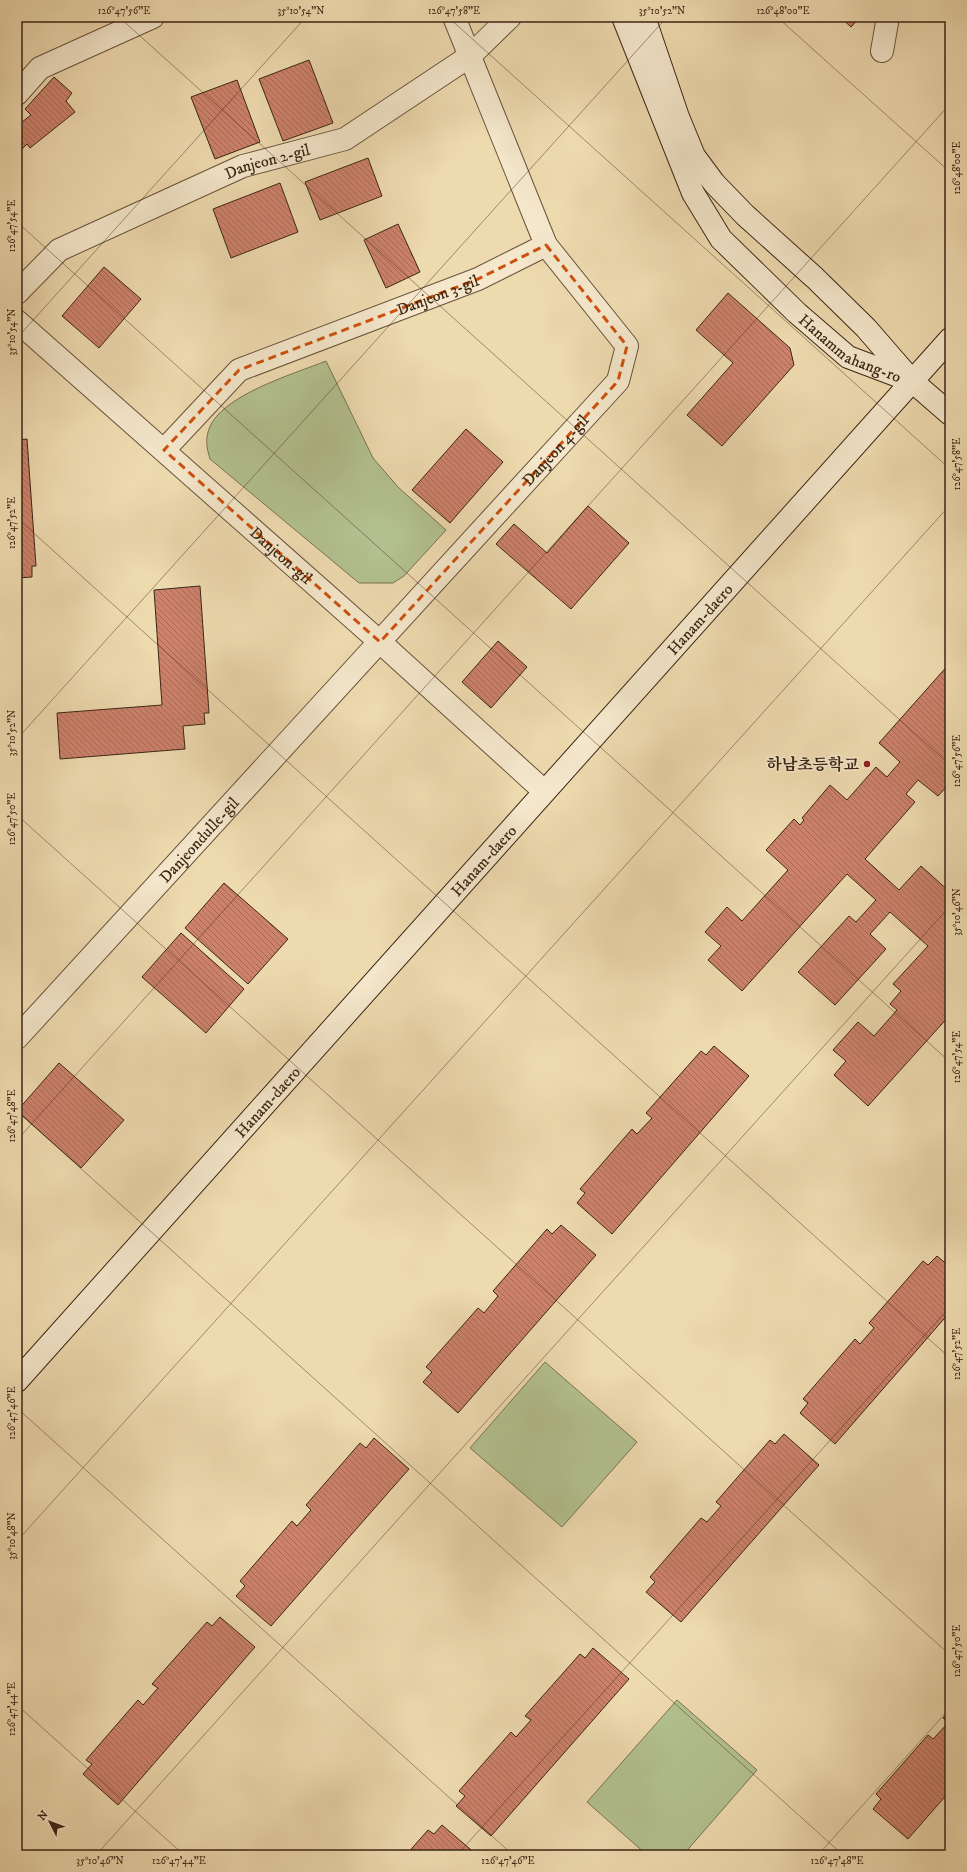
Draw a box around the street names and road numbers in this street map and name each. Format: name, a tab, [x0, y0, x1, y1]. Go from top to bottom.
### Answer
street label: Danjeon 2-gil	[222, 140, 312, 184]
street label: Danjeon 3-gil	[394, 271, 482, 320]
street label: Hanammahang-ro	[794, 310, 904, 387]
street label: Danjeon 4-gil	[518, 411, 593, 490]
street label: Danjeon-gil	[245, 523, 316, 589]
street label: Hanam-daero	[663, 580, 737, 659]
street label: Danjeondulle-gil	[155, 793, 244, 887]
street label: Hanam-daero	[447, 821, 521, 901]
street label: Hanam-daero	[231, 1062, 305, 1142]

